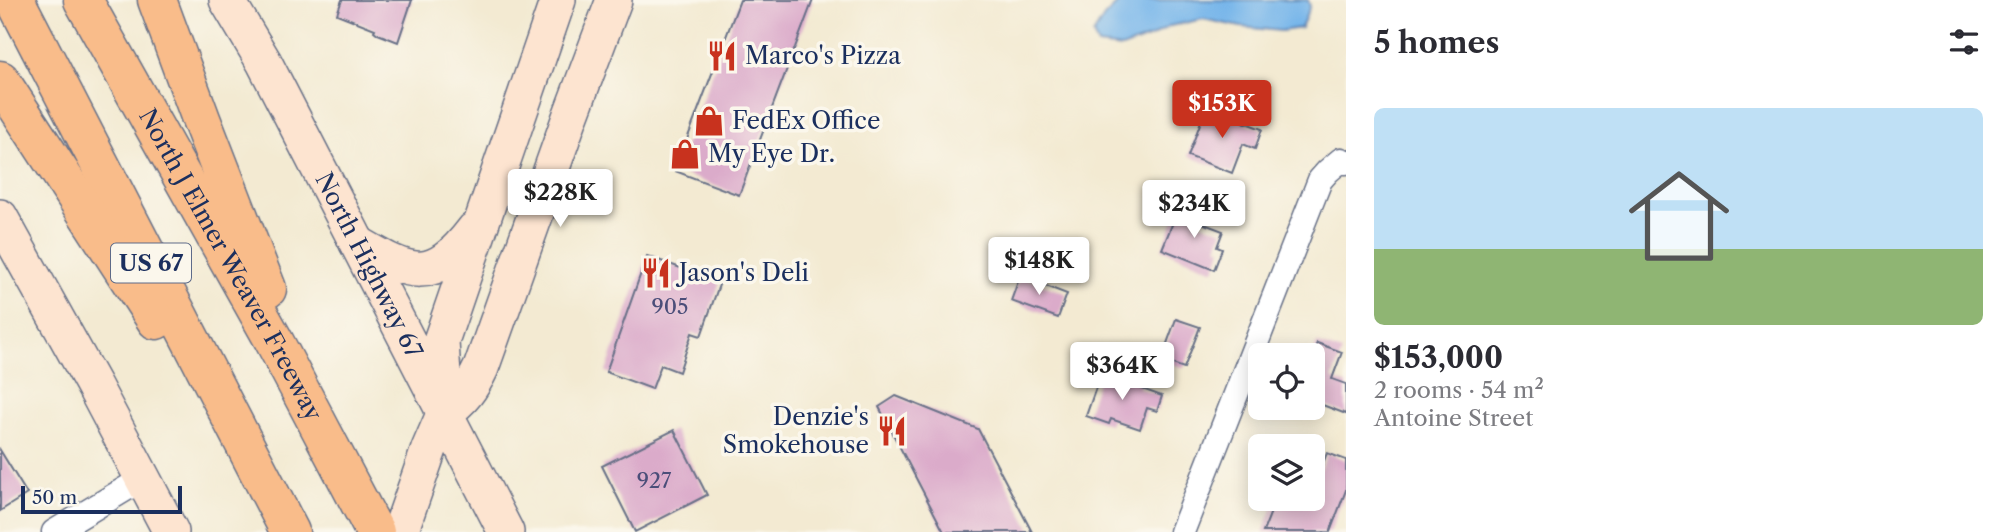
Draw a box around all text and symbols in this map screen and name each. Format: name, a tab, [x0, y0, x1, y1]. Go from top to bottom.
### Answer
icon: filters	[1945, 23, 1983, 61]
text: 5 homes	[1374, 24, 1499, 61]
restaurant icon: Marco's Pizza	[705, 39, 739, 73]
place label: Marco's Pizza	[745, 41, 901, 70]
pin: $153K	[1173, 80, 1271, 140]
text: $153K	[1188, 89, 1256, 117]
street label: North J Elmer Weaver Freeway	[133, 104, 329, 426]
shop icon: FedEx Office	[692, 104, 726, 138]
place label: FedEx Office	[732, 106, 880, 135]
shop icon: My Eye Dr.	[668, 137, 702, 171]
place label: My Eye Dr.	[708, 139, 835, 168]
icon: home	[1616, 153, 1742, 279]
street label: North Highway 67	[309, 168, 429, 363]
pin: $228K	[511, 170, 609, 229]
text: $228K	[524, 178, 596, 206]
pin: $234K	[1145, 180, 1243, 240]
text: $234K	[1158, 189, 1230, 217]
pin: $148K	[990, 238, 1088, 297]
road number: US 67	[111, 244, 191, 282]
text: $148K	[1004, 246, 1074, 274]
restaurant icon: Jason's Deli	[639, 256, 673, 290]
place label: Jason's Deli	[675, 258, 809, 287]
house number: 905	[651, 294, 689, 319]
text: $153,000	[1374, 339, 1503, 376]
pin: $364K	[1073, 342, 1171, 402]
map controls	[1248, 343, 1325, 511]
button: locate	[1248, 343, 1325, 420]
text: $364K	[1086, 351, 1158, 379]
text: 2 rooms · 54 m²	[1374, 376, 1544, 404]
place label: Denzie's Smokehouse	[723, 402, 869, 459]
text: Antoine Street	[1374, 404, 1533, 432]
restaurant icon: Denzie's Smokehouse	[875, 414, 909, 448]
button: layers	[1248, 434, 1325, 511]
house number: 927	[637, 468, 672, 493]
scale bar	[21, 483, 182, 515]
text: 50 m	[32, 486, 77, 509]

